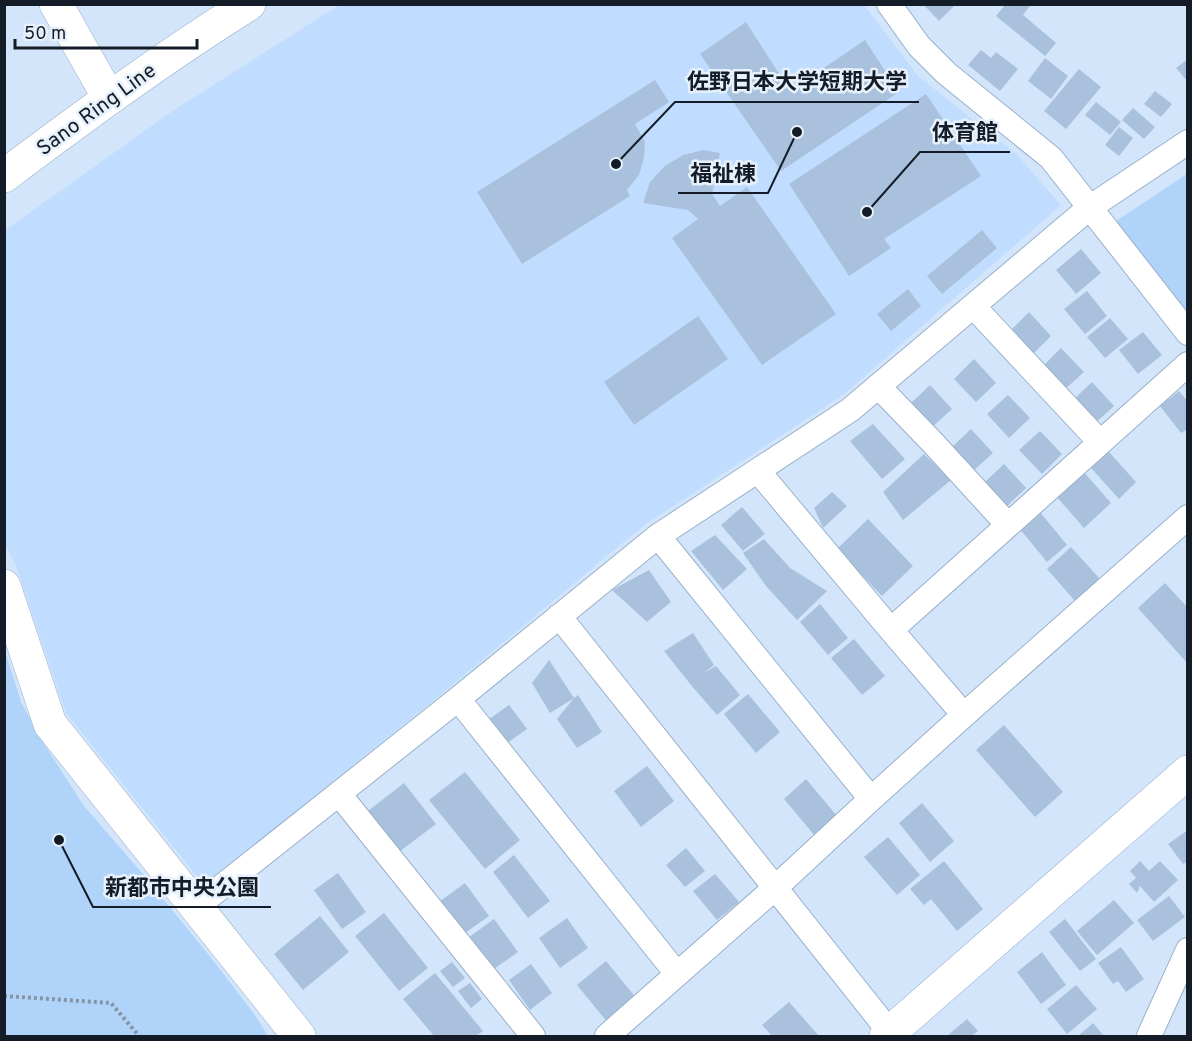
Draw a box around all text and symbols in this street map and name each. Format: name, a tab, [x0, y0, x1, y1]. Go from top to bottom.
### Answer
scale bar	[15, 12, 196, 50]
text: 50 m	[24, 23, 66, 46]
street label: Sano Ring Line	[32, 58, 162, 163]
callout: 佐野日本大学短期大学	[675, 62, 919, 102]
text: 佐野日本大学短期大学	[687, 70, 907, 97]
callout: 体育館	[920, 112, 1010, 152]
text: 体育館	[932, 121, 998, 148]
callout: 福祉棟	[678, 153, 768, 193]
text: 福祉棟	[690, 162, 756, 189]
callout: 新都市中央公園	[93, 867, 271, 907]
text: 新都市中央公園	[105, 876, 259, 903]

